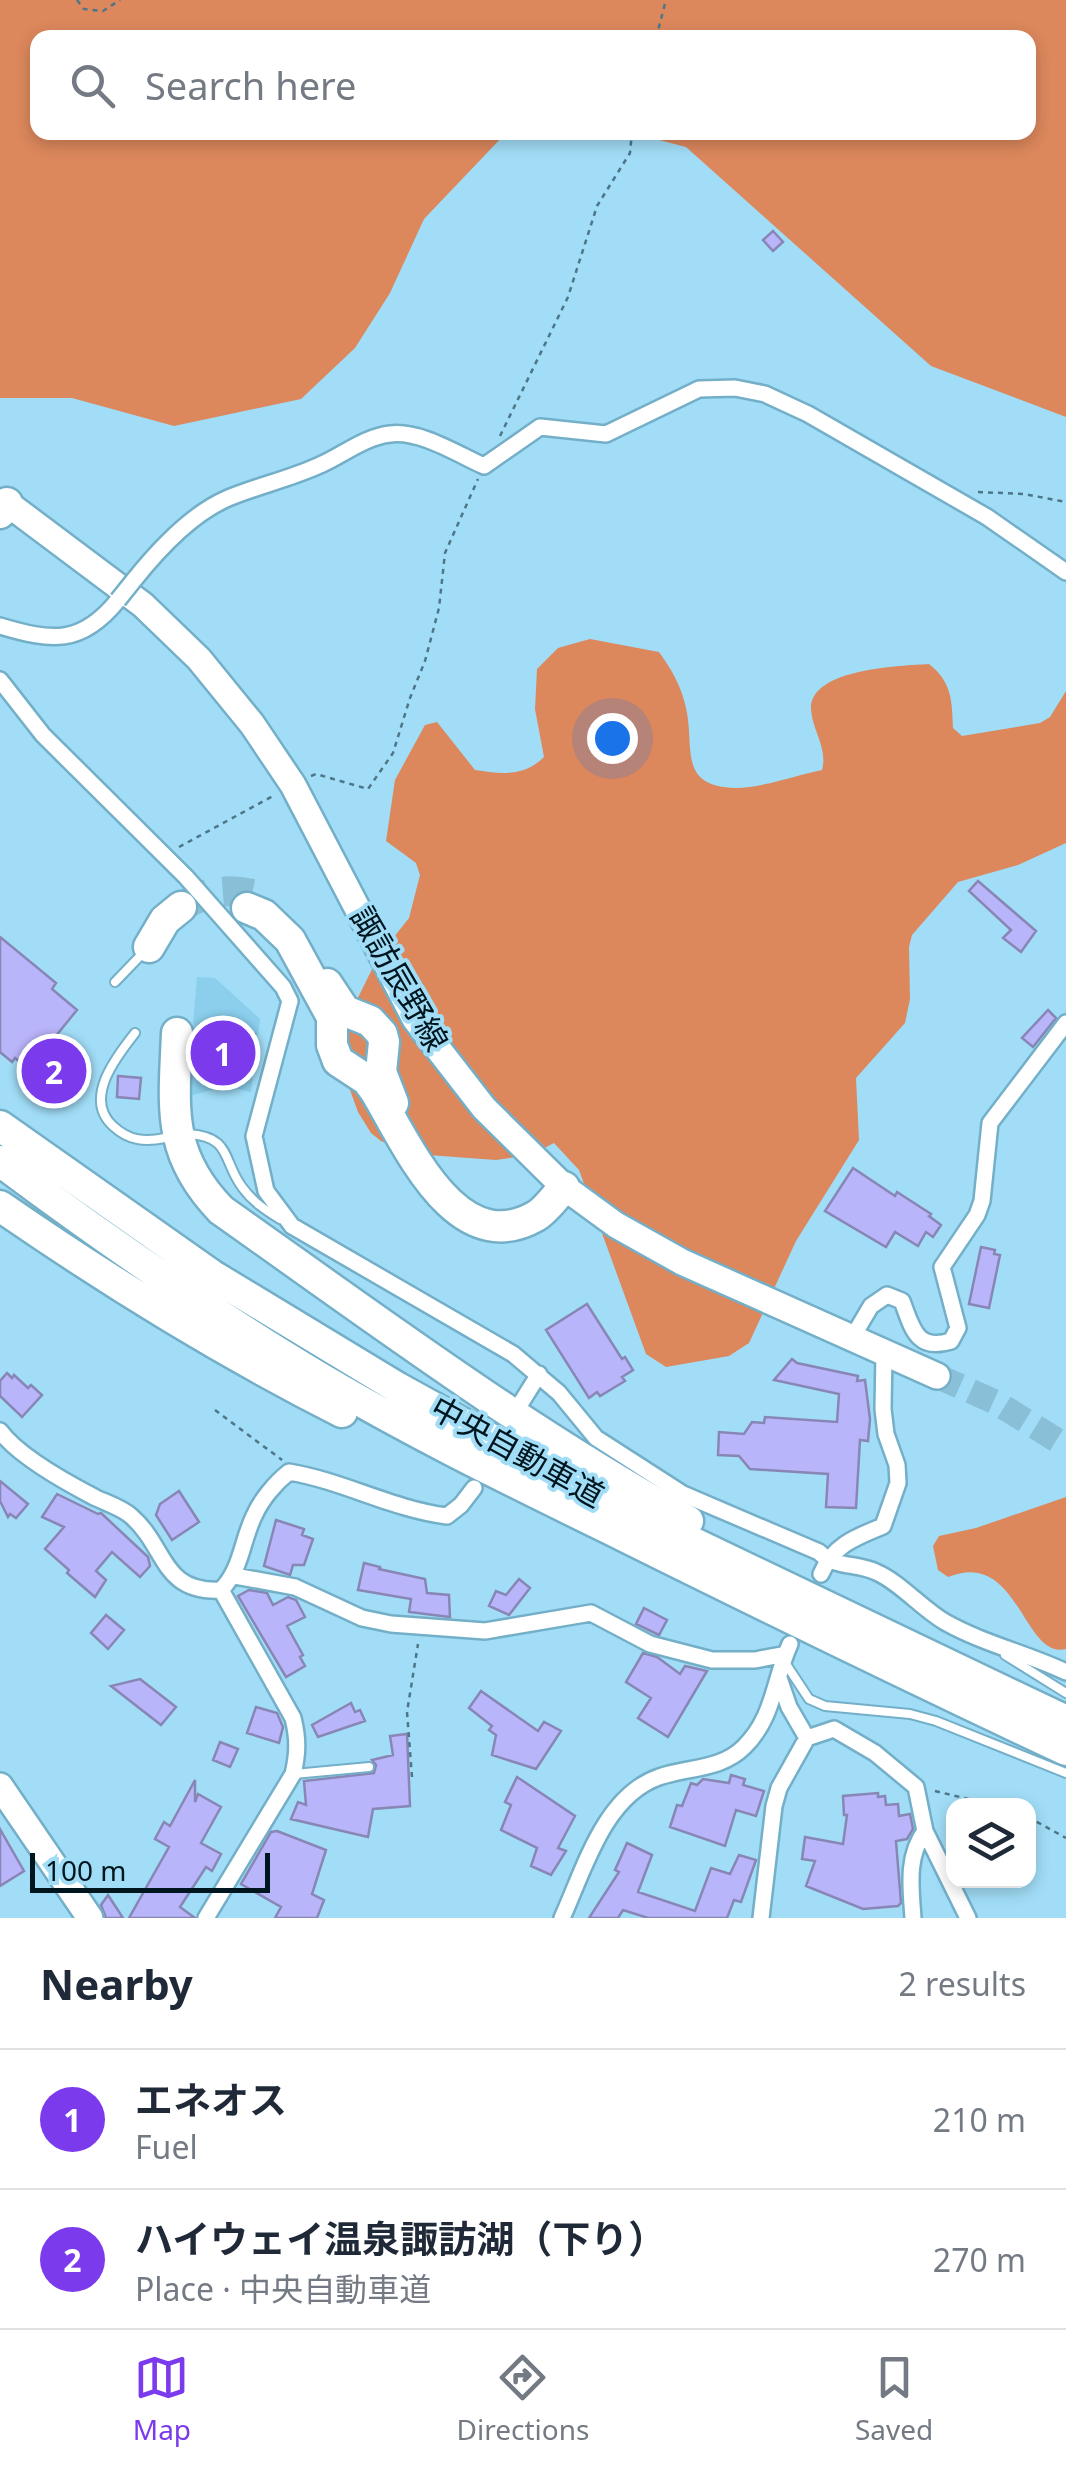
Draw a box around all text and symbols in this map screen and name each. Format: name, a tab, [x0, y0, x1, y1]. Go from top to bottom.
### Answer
search box	[30, 30, 1036, 140]
icon: search	[65, 58, 120, 113]
text: Search here	[145, 59, 356, 111]
your location	[587, 713, 638, 764]
street label: 諏訪辰野線	[342, 898, 459, 1058]
pin: 1	[190, 1016, 256, 1090]
pin: 2	[22, 1034, 86, 1108]
street label: 中央自動車道	[423, 1385, 612, 1516]
map controls	[946, 1798, 1036, 1888]
button: layers	[946, 1798, 1036, 1888]
scale bar	[30, 1848, 270, 1892]
text: 100 m	[45, 1851, 127, 1889]
text: Nearby	[40, 1955, 193, 2012]
text: 2 results	[899, 1962, 1026, 2005]
text: エネオス	[135, 2073, 287, 2125]
text: 1	[63, 2098, 82, 2141]
text: 210 m	[933, 2098, 1026, 2141]
text: Fuel	[135, 2125, 198, 2168]
text: ハイウェイ温泉諏訪湖（下り）	[135, 2212, 666, 2264]
text: 2	[63, 2238, 82, 2281]
text: 270 m	[933, 2238, 1026, 2281]
text: Place · 中央自動車道	[135, 2267, 431, 2310]
tab: Map	[133, 2350, 191, 2448]
tab: Directions	[457, 2350, 589, 2448]
tab: Saved	[855, 2350, 933, 2448]

